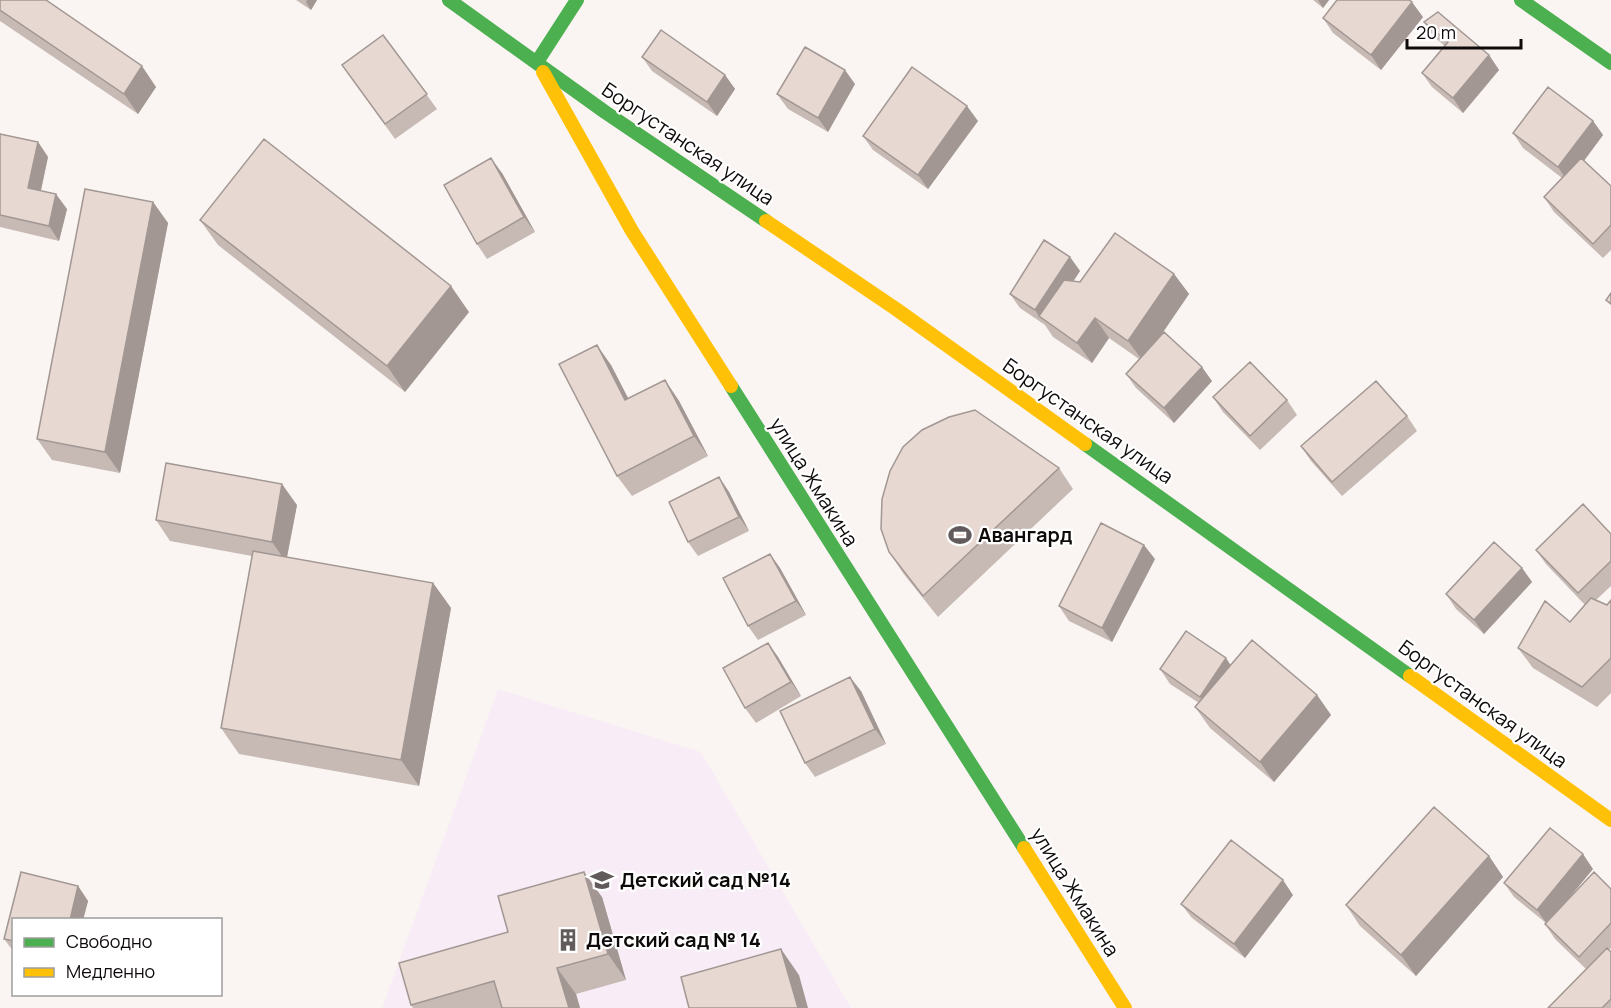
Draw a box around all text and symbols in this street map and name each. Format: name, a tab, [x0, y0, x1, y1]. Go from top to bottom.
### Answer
scale bar	[1407, 12, 1521, 50]
text: 20 m	[1416, 20, 1456, 44]
street label: Боргустанская улица	[597, 76, 780, 211]
street label: Боргустанская улица	[998, 352, 1179, 490]
street label: улица Жмакина	[764, 412, 865, 551]
place label: Авангард	[978, 521, 1073, 548]
sports icon: Авангард	[947, 522, 973, 548]
street label: Боргустанская улица	[1394, 633, 1573, 774]
street label: улица Жмакина	[1025, 822, 1126, 961]
place label: Детский сад №14	[620, 866, 791, 893]
school or university icon: Детский сад №14	[589, 867, 615, 893]
legend	[12, 918, 222, 996]
place label: Детский сад № 14	[586, 926, 761, 953]
building icon: Детский сад № 14	[555, 927, 581, 953]
text: Свободно	[66, 929, 152, 953]
text: Медленно	[66, 959, 155, 983]

